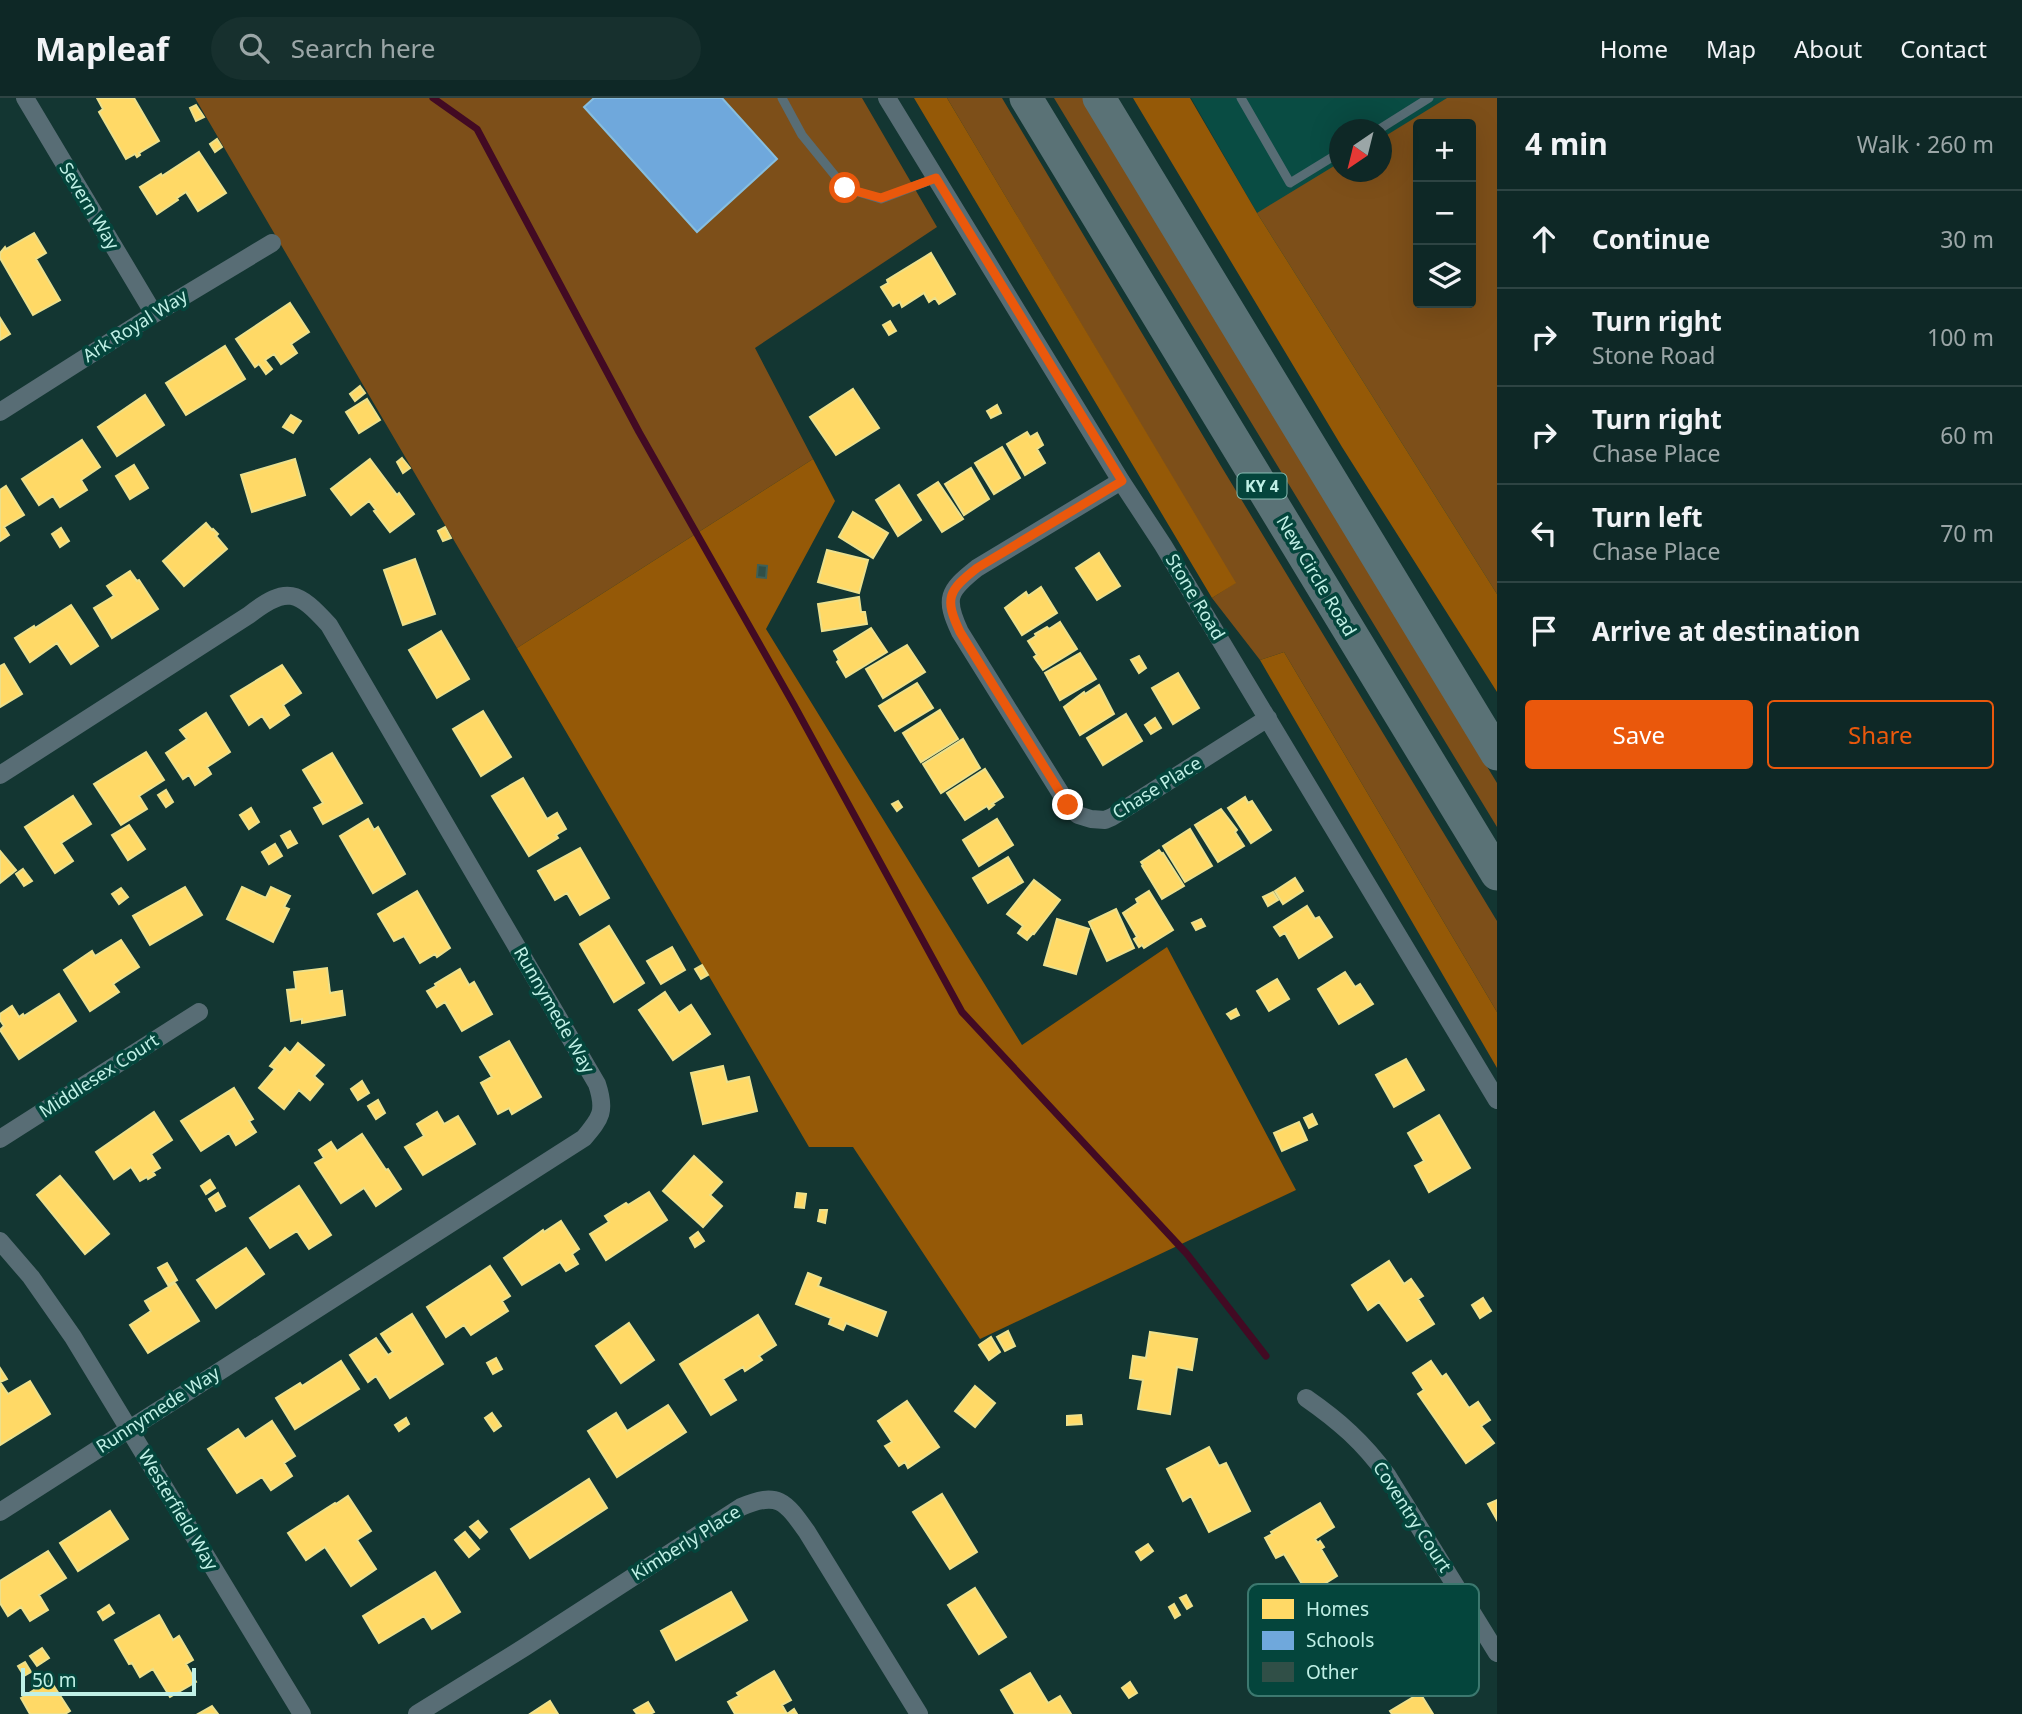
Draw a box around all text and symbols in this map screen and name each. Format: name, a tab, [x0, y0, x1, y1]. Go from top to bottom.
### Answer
search box	[211, 17, 701, 80]
text: Mapleaf	[35, 26, 169, 71]
icon: search	[235, 29, 273, 67]
text: Search here	[291, 30, 436, 66]
text: Home	[1600, 32, 1668, 65]
text: Map	[1706, 32, 1756, 65]
text: About	[1794, 32, 1862, 65]
text: Contact	[1900, 32, 1987, 65]
north arrow	[1329, 119, 1392, 182]
map controls	[1413, 119, 1476, 308]
button: +	[1413, 119, 1476, 182]
text: 4 min	[1525, 123, 1608, 164]
text: Walk · 260 m	[1857, 128, 1994, 160]
street label: Severn Way	[54, 157, 126, 254]
route start	[829, 172, 860, 203]
button: −	[1413, 182, 1476, 245]
icon: ahead	[1525, 220, 1563, 258]
text: Continue	[1592, 221, 1710, 257]
text: 30 m	[1940, 223, 1994, 255]
button: layers	[1413, 245, 1476, 308]
street label: Ark Royal Way	[78, 283, 192, 367]
text: Turn right	[1592, 303, 1722, 339]
icon: right	[1525, 318, 1563, 356]
text: 100 m	[1927, 321, 1994, 353]
text: Stone Road	[1592, 339, 1715, 371]
text: Turn right	[1592, 401, 1722, 437]
icon: right	[1525, 416, 1563, 454]
text: 60 m	[1940, 419, 1994, 451]
text: Chase Place	[1592, 437, 1720, 469]
road number: KY 4	[1238, 474, 1286, 498]
text: Turn left	[1592, 499, 1703, 535]
street label: New Circle Road	[1271, 511, 1362, 640]
icon: left	[1525, 514, 1563, 552]
text: 70 m	[1940, 517, 1994, 549]
text: Chase Place	[1592, 535, 1720, 567]
street label: Stone Road	[1161, 549, 1231, 644]
icon: arrive	[1525, 612, 1563, 650]
text: Arrive at destination	[1592, 613, 1861, 649]
button: Save	[1525, 700, 1753, 769]
button: Share	[1767, 700, 1994, 769]
street label: Chase Place	[1108, 750, 1205, 824]
route end	[1052, 789, 1083, 820]
street label: Runnymede Way	[509, 942, 601, 1078]
street label: Middlesex Court	[34, 1027, 163, 1123]
street label: Runnymede Way	[91, 1360, 224, 1458]
street label: Westerfield Way	[133, 1445, 225, 1575]
street label: Coventry Court	[1368, 1456, 1458, 1577]
street label: Kimberly Place	[626, 1499, 744, 1585]
legend	[1248, 1584, 1479, 1696]
text: Homes	[1306, 1596, 1369, 1622]
text: Schools	[1306, 1627, 1374, 1653]
text: Other	[1306, 1659, 1358, 1685]
scale bar	[21, 1665, 196, 1697]
text: 50 m	[32, 1667, 76, 1693]

